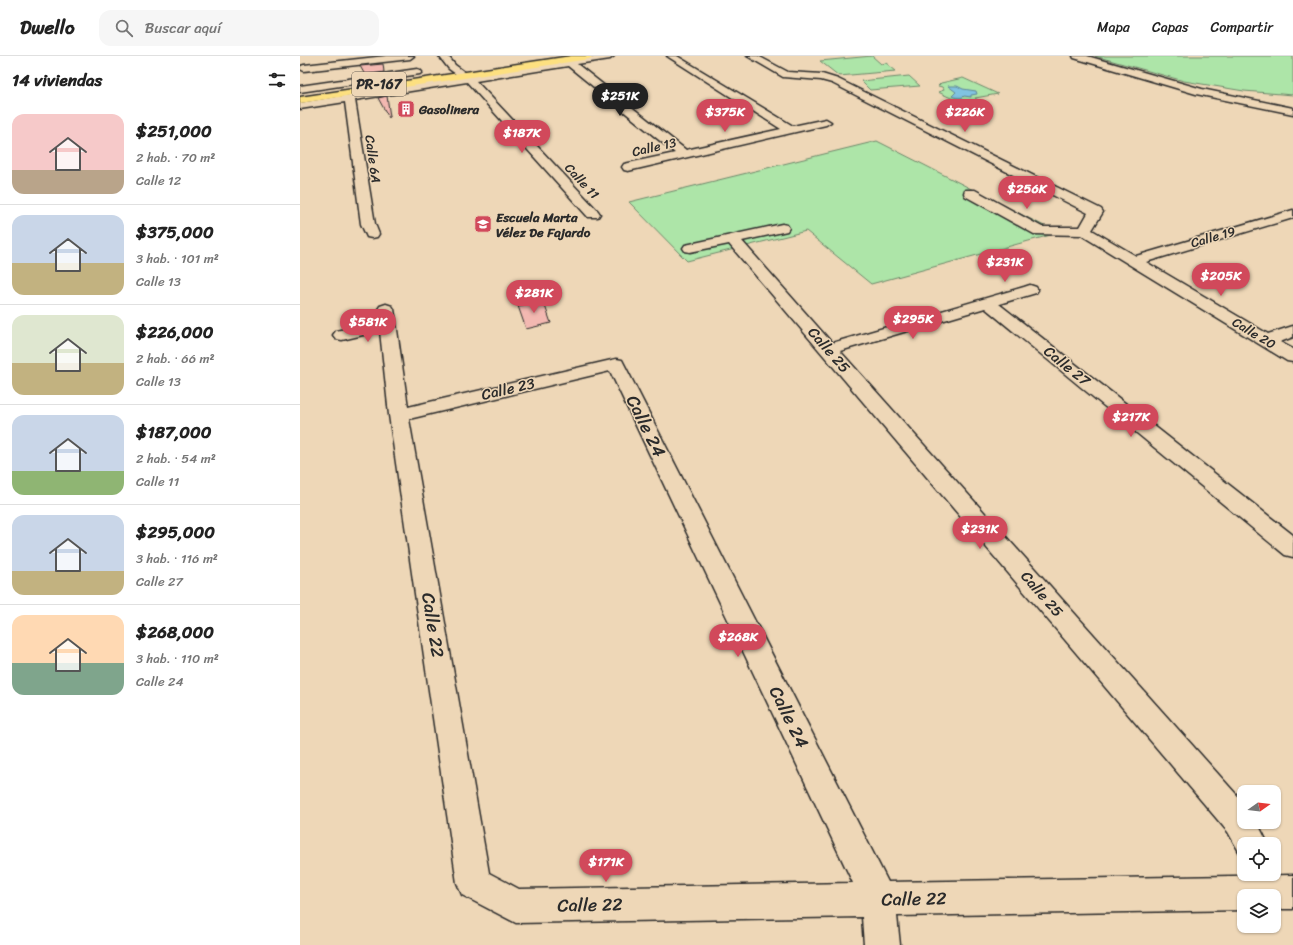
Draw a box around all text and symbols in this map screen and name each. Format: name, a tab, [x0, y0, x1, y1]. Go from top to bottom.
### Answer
search box	[99, 10, 379, 46]
text: Dwello	[20, 11, 75, 44]
text: Buscar aquí	[145, 15, 221, 41]
text: Mapa	[1097, 15, 1130, 40]
text: Capas	[1152, 15, 1189, 40]
text: Compartir	[1211, 15, 1273, 40]
icon: search	[113, 17, 135, 39]
text: 14 viviendas	[12, 65, 102, 95]
icon: filters	[266, 69, 288, 91]
road number: PR-167	[352, 72, 406, 96]
pin: $251K	[592, 83, 648, 117]
text: $251K	[601, 84, 639, 107]
place label: Gasolinera	[418, 98, 480, 121]
building icon: Gasolinera	[396, 99, 416, 119]
pin: $375K	[697, 99, 753, 133]
pin: $226K	[937, 99, 993, 133]
text: $375K	[705, 100, 745, 123]
text: $226K	[945, 100, 985, 123]
text: $251,000	[136, 116, 212, 146]
pin: $187K	[494, 120, 550, 154]
text: $187K	[503, 121, 541, 144]
icon: home	[44, 130, 92, 178]
street label: Calle 13	[630, 131, 678, 163]
street label: Calle 6A	[358, 134, 388, 184]
text: 2 hab. · 70 m²	[136, 146, 215, 169]
street label: Calle 11	[559, 157, 605, 205]
text: Calle 12	[136, 169, 181, 192]
pin: $256K	[999, 176, 1055, 210]
text: $256K	[1007, 177, 1047, 200]
place label: Escuela Marta Vélez De Fajardo	[496, 206, 591, 244]
school or university icon: Escuela Marta Vélez De Fajardo	[473, 214, 493, 234]
text: $375,000	[136, 217, 214, 247]
street label: Calle 19	[1188, 220, 1238, 254]
icon: home	[44, 231, 92, 279]
text: 3 hab. · 101 m²	[136, 247, 219, 270]
pin: $231K	[977, 249, 1033, 283]
text: $231K	[987, 250, 1023, 273]
pin: $205K	[1193, 263, 1249, 297]
text: $205K	[1201, 264, 1241, 287]
text: Calle 13	[136, 270, 181, 293]
pin: $281K	[506, 280, 562, 314]
text: $281K	[515, 281, 553, 304]
pin: $295K	[885, 306, 941, 340]
text: $295K	[893, 307, 933, 330]
pin: $581K	[340, 309, 396, 343]
text: $581K	[349, 310, 387, 333]
street label: Calle 20	[1228, 311, 1280, 355]
text: $226,000	[136, 317, 214, 347]
street label: Calle 25	[801, 321, 857, 379]
icon: home	[44, 331, 92, 379]
street label: Calle 27	[1038, 339, 1097, 394]
text: 2 hab. · 66 m²	[136, 347, 215, 370]
text: Calle 13	[136, 370, 181, 393]
street label: Calle 23	[479, 370, 537, 408]
street label: Calle 24	[617, 389, 675, 463]
pin: $217K	[1103, 404, 1159, 438]
text: $217K	[1112, 405, 1150, 428]
text: $187,000	[136, 417, 212, 447]
icon: home	[44, 431, 92, 479]
text: 2 hab. · 54 m²	[136, 447, 216, 470]
text: Calle 11	[136, 470, 179, 493]
pin: $231K	[952, 516, 1008, 550]
text: $295,000	[136, 517, 215, 547]
text: $231K	[962, 517, 998, 540]
icon: home	[44, 531, 92, 579]
text: 3 hab. · 116 m²	[136, 547, 218, 570]
street label: Calle 25	[1014, 565, 1070, 623]
text: Calle 27	[136, 570, 183, 593]
street label: Calle 22	[412, 590, 454, 660]
text: $268,000	[136, 617, 214, 647]
pin: $268K	[710, 624, 766, 658]
text: $268K	[718, 625, 758, 648]
icon: home	[44, 631, 92, 679]
text: 3 hab. · 110 m²	[136, 647, 219, 670]
text: Calle 24	[136, 670, 184, 693]
street label: Calle 24	[760, 680, 818, 754]
north arrow	[1237, 785, 1281, 829]
map controls	[1237, 785, 1281, 933]
button: locate	[1237, 837, 1281, 881]
pin: $171K	[578, 849, 634, 883]
text: $171K	[588, 850, 624, 873]
street label: Calle 22	[881, 882, 947, 916]
street label: Calle 22	[557, 888, 623, 922]
button: layers	[1237, 889, 1281, 933]

